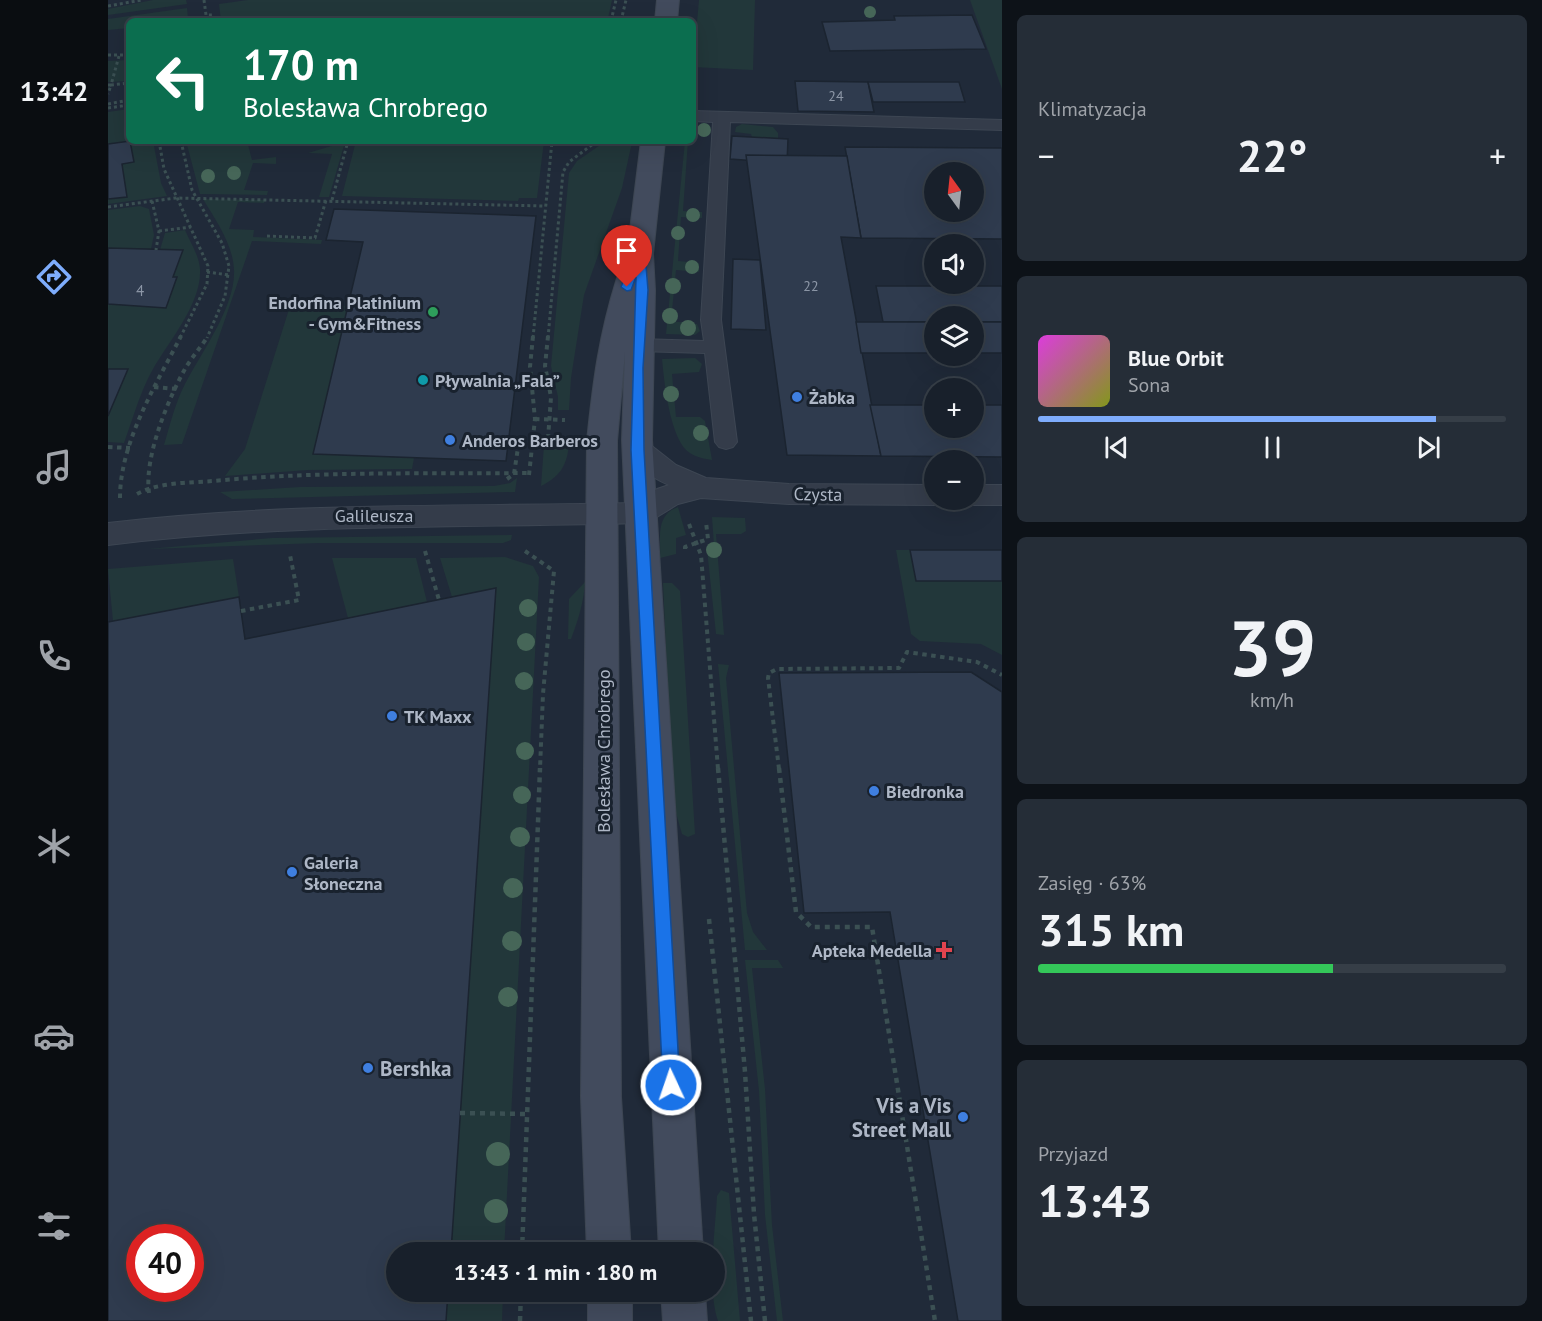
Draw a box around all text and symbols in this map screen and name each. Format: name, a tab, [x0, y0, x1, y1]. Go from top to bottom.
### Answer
text: 170 m	[243, 37, 359, 92]
icon: left	[144, 42, 222, 120]
text: 13:42	[20, 74, 88, 108]
house number: 24	[828, 87, 844, 105]
text: Bolesława Chrobrego	[243, 90, 488, 124]
text: Klimatyzacja	[1038, 96, 1147, 122]
text: 22°	[1237, 126, 1307, 184]
text: −	[1038, 134, 1055, 177]
text: +	[1489, 134, 1506, 177]
north arrow	[924, 162, 984, 222]
map controls	[924, 162, 984, 510]
pin	[601, 225, 652, 287]
icon: arrive	[610, 234, 643, 267]
button: sound	[924, 234, 984, 294]
icon: directions	[33, 256, 75, 298]
house number: 22	[803, 277, 819, 295]
house number: 4	[136, 281, 144, 300]
place label: Endorfina Platinium - Gym&Fitness	[268, 291, 421, 335]
marker: Endorfina Platinium - Gym&Fitness	[426, 305, 440, 319]
button: layers	[924, 306, 984, 366]
text: Blue Orbit	[1128, 344, 1224, 372]
place label: Pływalnia „Fala”	[435, 369, 560, 392]
text: Sona	[1128, 372, 1170, 398]
marker: Pływalnia „Fala”	[416, 373, 430, 387]
button: +	[924, 378, 984, 438]
place label: Żabka	[809, 386, 855, 409]
marker: Żabka	[790, 390, 804, 404]
place label: Anderos Barberos	[462, 429, 598, 452]
icon: previous	[1100, 431, 1133, 464]
icon: pause	[1256, 431, 1289, 464]
icon: next	[1412, 431, 1445, 464]
marker: Anderos Barberos	[443, 433, 457, 447]
icon: music	[33, 446, 75, 488]
button: −	[924, 450, 984, 510]
street label: Czysta	[793, 482, 843, 506]
street label: Galileusza	[335, 504, 413, 527]
text: 39	[1228, 597, 1316, 698]
icon: phone	[33, 635, 75, 677]
street label: Bolesława Chrobrego	[592, 669, 615, 833]
text: km/h	[1250, 687, 1294, 713]
place label: TK Maxx	[404, 705, 472, 728]
marker: TK Maxx	[385, 709, 399, 723]
place label: Biedronka	[886, 780, 964, 803]
marker: Biedronka	[867, 784, 881, 798]
icon: climate	[33, 825, 75, 867]
place label: Galeria Słoneczna	[304, 851, 383, 895]
marker: Galeria Słoneczna	[285, 865, 299, 879]
text: Zasięg · 63%	[1038, 870, 1146, 896]
text: 315 km	[1038, 900, 1184, 958]
place label: Apteka Medella	[812, 939, 932, 962]
marker: Apteka Medella	[937, 943, 951, 957]
icon: car	[33, 1015, 75, 1057]
position arrow	[639, 1053, 703, 1117]
place label: Bershka	[380, 1055, 451, 1082]
marker: Bershka	[361, 1061, 375, 1075]
place label: Vis a Vis Street Mall	[852, 1092, 952, 1143]
marker: Vis a Vis Street Mall	[956, 1110, 970, 1124]
text: Przyjazd	[1038, 1141, 1108, 1167]
text: 13:43	[1038, 1171, 1152, 1229]
icon: filters	[33, 1205, 75, 1247]
speed limit sign: 40	[126, 1224, 204, 1302]
text: 13:43 · 1 min · 180 m	[454, 1258, 657, 1286]

